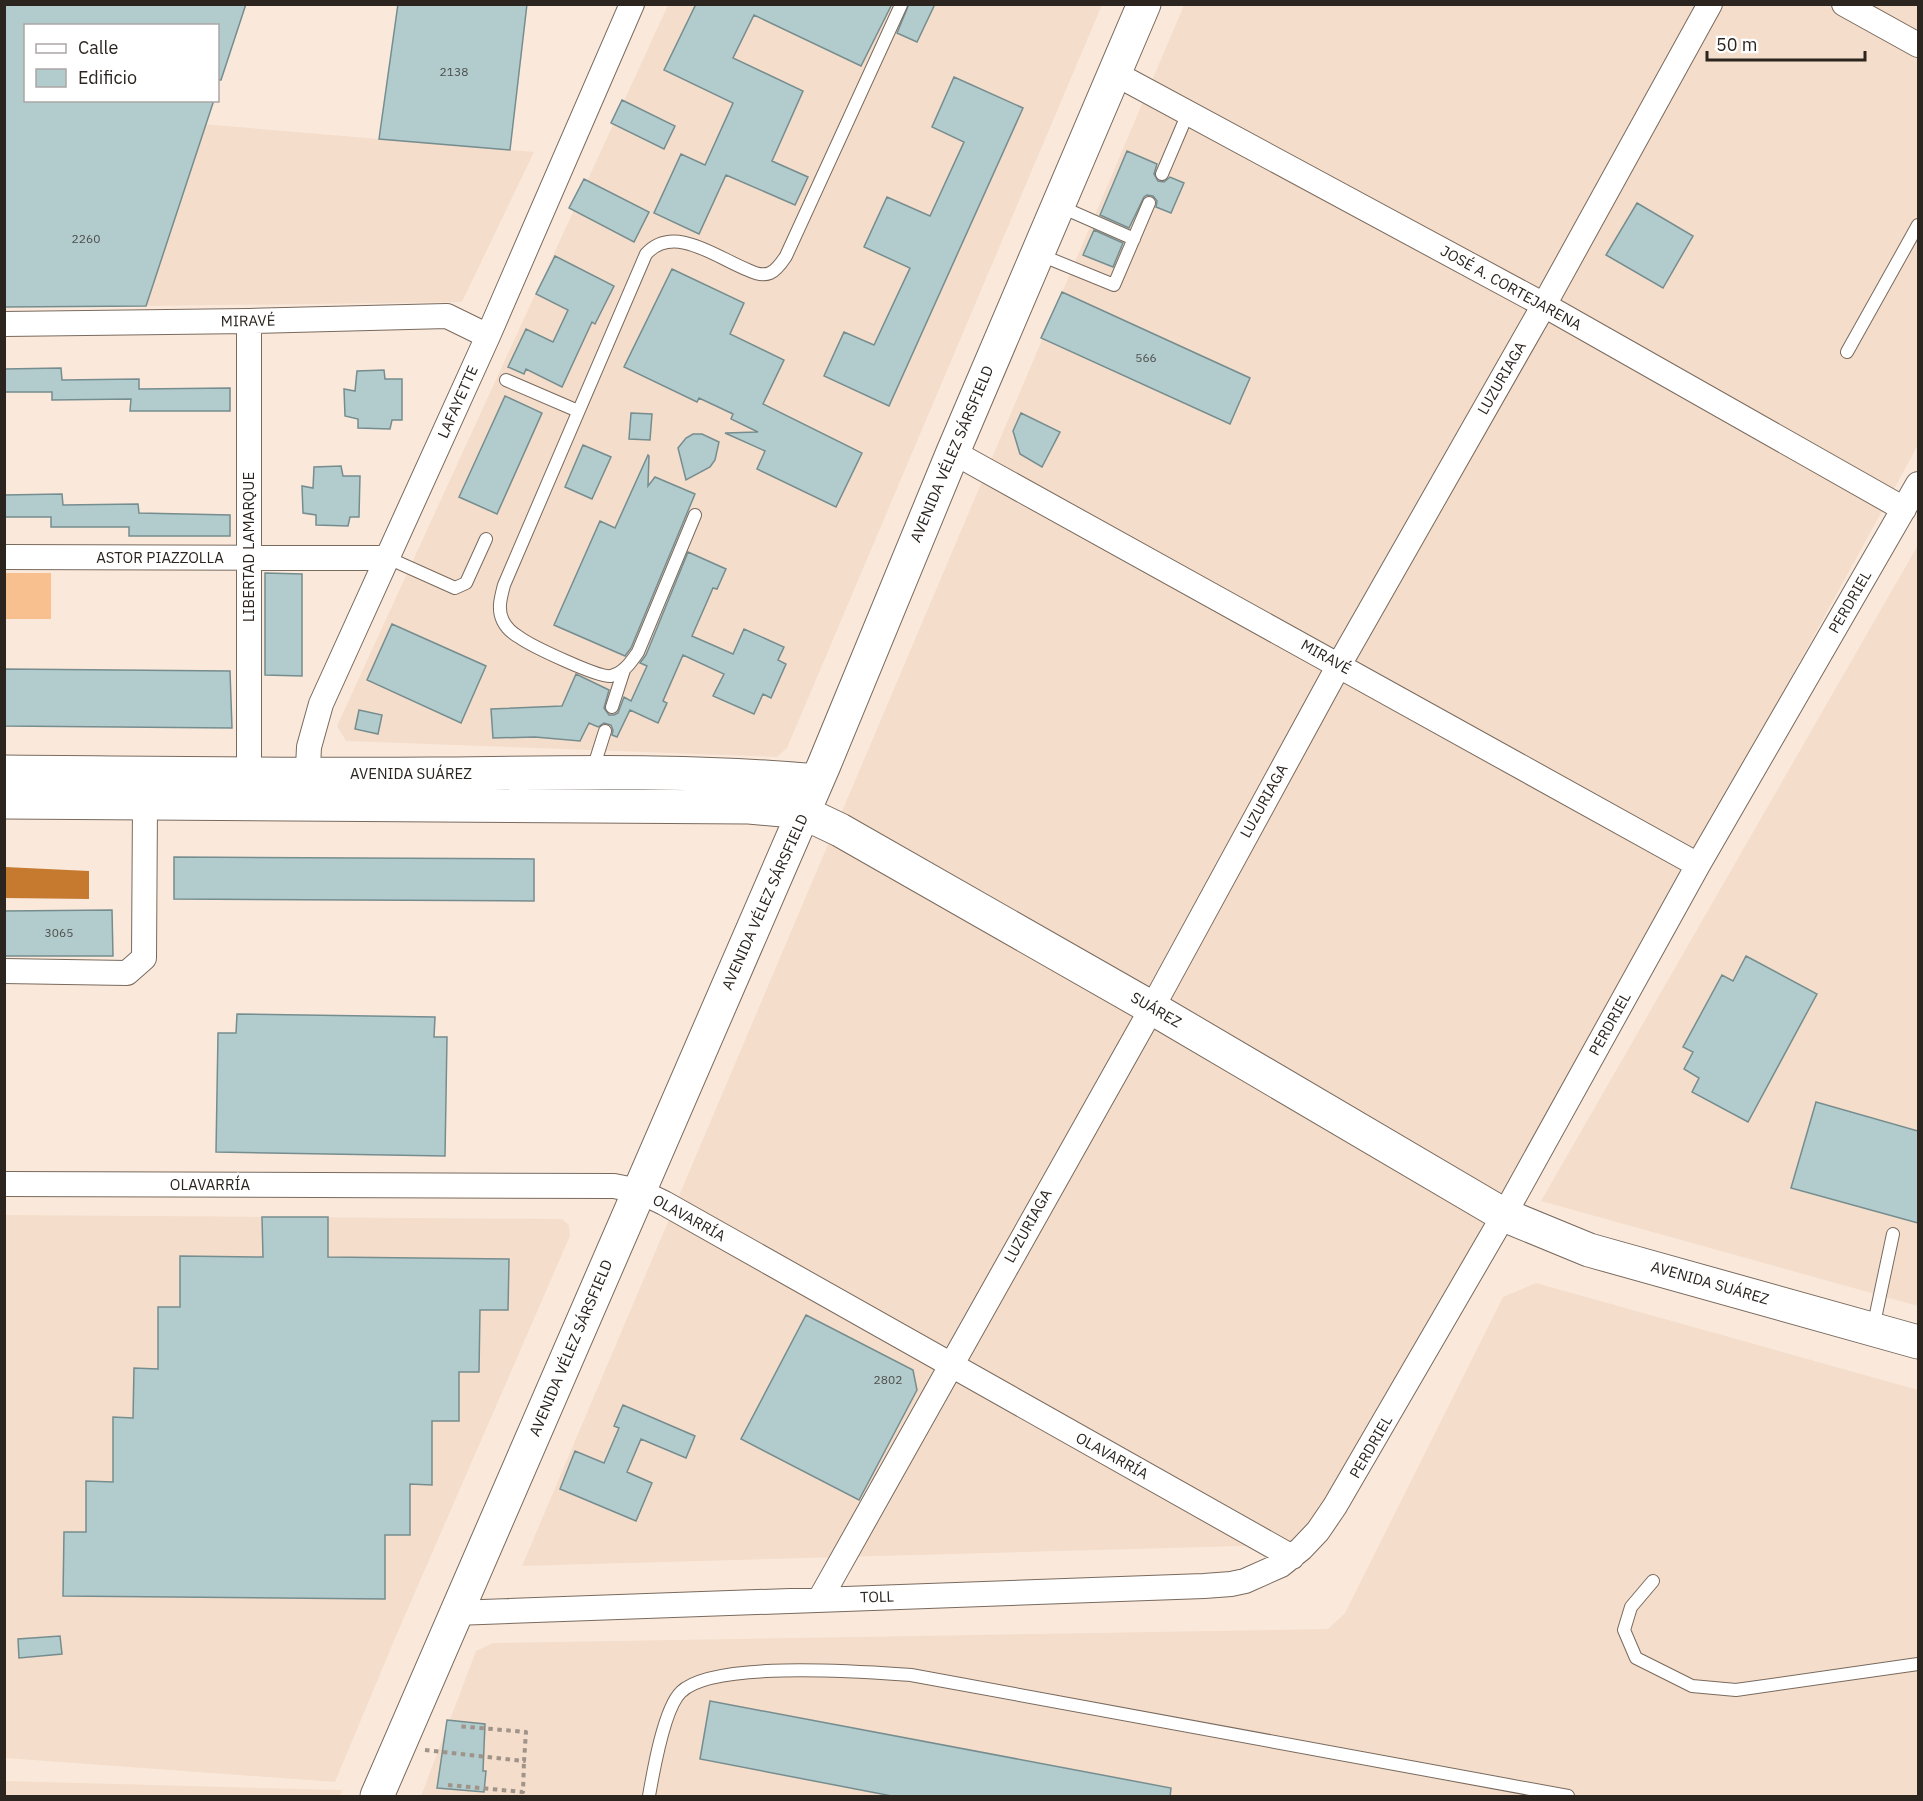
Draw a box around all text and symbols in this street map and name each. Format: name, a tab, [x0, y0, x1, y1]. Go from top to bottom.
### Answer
legend	[24, 24, 219, 102]
scale bar	[1707, 24, 1864, 62]
text: 50 m	[1716, 33, 1758, 56]
text: Calle	[78, 36, 118, 59]
house number: 2138	[440, 64, 468, 79]
text: Edificio	[78, 66, 137, 89]
house number: 2260	[72, 231, 100, 246]
street label: JOSÉ A. CORTEJARENA	[1437, 241, 1586, 334]
street label: MIRAVÉ	[220, 311, 275, 330]
street label: LUZURIAGA	[1473, 338, 1530, 418]
house number: 566	[1135, 350, 1157, 365]
street label: LAFAYETTE	[433, 362, 482, 441]
street label: AVENIDA VÉLEZ SÁRSFIELD	[906, 363, 997, 545]
street label: LIBERTAD LAMARQUE	[239, 472, 258, 622]
street label: ASTOR PIAZZOLLA	[96, 548, 224, 567]
street label: PERDRIEL	[1824, 567, 1875, 637]
street label: MIRAVÉ	[1298, 635, 1355, 678]
street label: LUZURIAGA	[1236, 760, 1292, 841]
street label: AVENIDA SUÁREZ	[350, 764, 472, 783]
street label: AVENIDA VÉLEZ SÁRSFIELD	[717, 811, 812, 993]
house number: 3065	[45, 925, 73, 940]
street label: SUÁREZ	[1128, 987, 1185, 1032]
street label: PERDRIEL	[1584, 988, 1635, 1059]
street label: OLAVARRÍA	[170, 1175, 251, 1194]
street label: LUZURIAGA	[1000, 1185, 1056, 1266]
street label: OLAVARRÍA	[649, 1190, 729, 1246]
street label: AVENIDA VÉLEZ SÁRSFIELD	[525, 1257, 616, 1439]
street label: AVENIDA SUÁREZ	[1649, 1257, 1772, 1309]
house number: 2802	[874, 1372, 902, 1387]
street label: PERDRIEL	[1345, 1412, 1396, 1482]
street label: OLAVARRÍA	[1072, 1428, 1152, 1484]
street label: TOLL	[860, 1586, 895, 1607]

